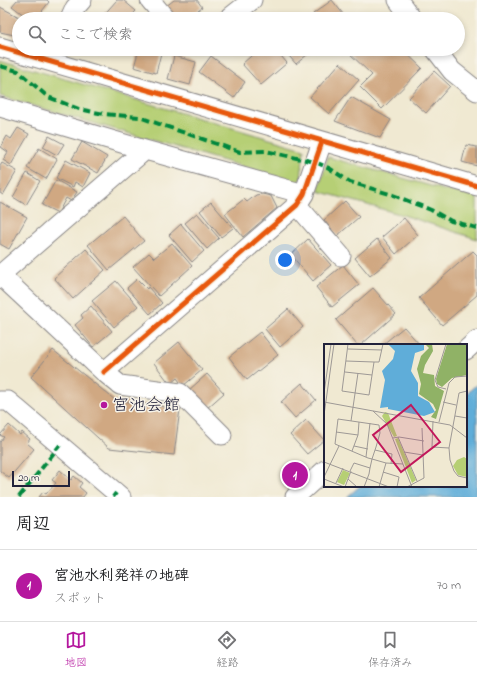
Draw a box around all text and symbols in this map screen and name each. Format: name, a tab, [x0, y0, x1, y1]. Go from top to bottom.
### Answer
search box	[12, 12, 465, 56]
icon: search	[26, 23, 48, 45]
text: ここで検索	[58, 24, 133, 46]
your location	[275, 250, 295, 270]
inset map	[324, 344, 467, 487]
place label: 宮池会館	[112, 393, 180, 418]
marker: 宮池会館	[99, 400, 109, 410]
pin: 1	[282, 460, 308, 490]
scale bar	[12, 469, 70, 488]
text: 20 m	[18, 470, 40, 486]
text: 周辺	[16, 512, 50, 537]
text: 宮池水利発祥の地碑	[54, 565, 189, 587]
text: 1	[27, 576, 31, 595]
text: 70 m	[437, 576, 461, 595]
text: スポット	[54, 589, 106, 608]
tab: 地図	[65, 629, 87, 671]
tab: 経路	[216, 629, 238, 671]
tab: 保存済み	[368, 629, 412, 671]

